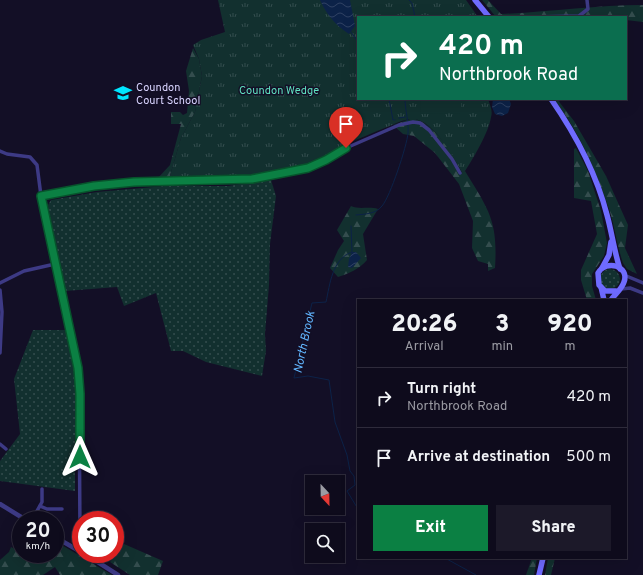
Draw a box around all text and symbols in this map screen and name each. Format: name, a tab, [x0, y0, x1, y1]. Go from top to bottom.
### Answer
text: 420 m	[439, 29, 524, 65]
icon: right	[373, 32, 425, 84]
text: Northbrook Road	[439, 64, 578, 87]
place label: Coundon Court School	[136, 81, 200, 108]
school or university icon: Coundon Court School	[113, 83, 133, 103]
park label: Coundon Wedge	[239, 84, 319, 98]
pin	[329, 107, 363, 148]
icon: arrive	[335, 113, 357, 135]
water label: North Brook	[291, 309, 320, 375]
text: 20:26	[391, 310, 457, 340]
text: 3	[495, 310, 510, 340]
text: 920	[547, 310, 593, 340]
text: Arrival	[405, 339, 444, 355]
text: min	[491, 339, 513, 355]
text: m	[565, 339, 576, 355]
text: Turn right	[407, 380, 476, 399]
icon: right	[373, 387, 395, 409]
text: 420 m	[567, 388, 611, 407]
text: Northbrook Road	[407, 399, 507, 415]
position arrow	[59, 436, 101, 478]
icon: arrive	[373, 447, 395, 469]
text: Arrive at destination	[407, 448, 550, 467]
text: 500 m	[566, 448, 611, 467]
north arrow	[305, 475, 345, 515]
map controls	[305, 475, 345, 563]
button: Exit	[373, 505, 488, 551]
button: Share	[496, 505, 611, 551]
speed limit sign: 30	[72, 511, 124, 563]
text: 20	[25, 519, 51, 545]
button: search	[305, 523, 345, 563]
text: km/h	[26, 540, 50, 553]

